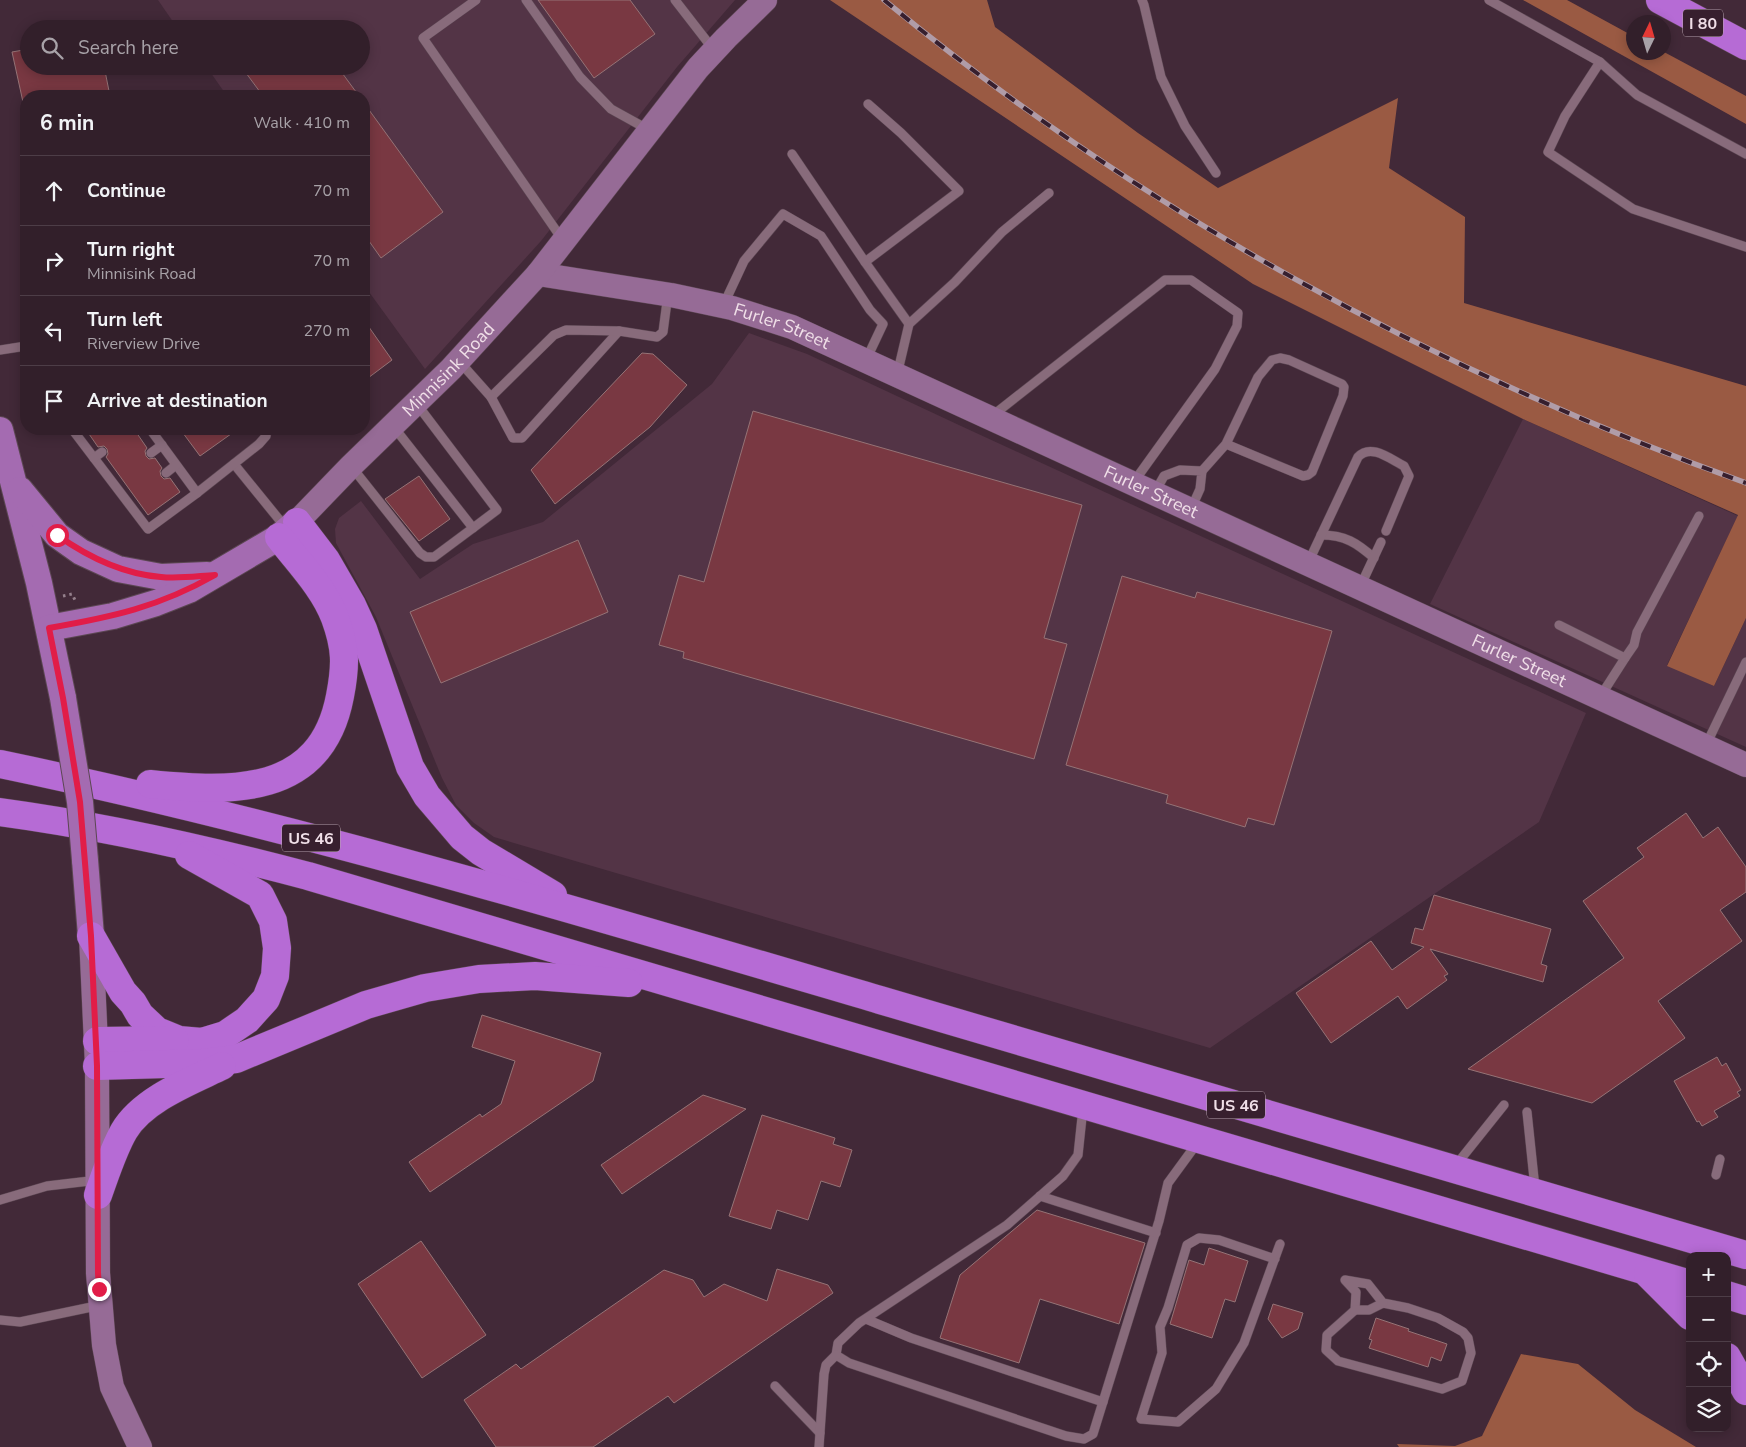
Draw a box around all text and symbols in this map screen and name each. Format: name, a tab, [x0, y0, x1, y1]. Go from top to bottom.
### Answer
road number: I 80	[1683, 9, 1723, 36]
north arrow	[1626, 15, 1671, 60]
search box	[20, 20, 370, 75]
icon: search	[38, 34, 66, 62]
text: Search here	[78, 35, 179, 61]
text: 6 min	[40, 109, 94, 137]
text: Walk · 410 m	[254, 112, 350, 134]
icon: ahead	[40, 177, 68, 205]
text: Continue	[87, 178, 166, 204]
text: 70 m	[313, 180, 350, 202]
text: Turn right	[87, 237, 174, 263]
icon: right	[40, 247, 68, 275]
text: 70 m	[313, 250, 350, 272]
text: Minnisink Road	[87, 263, 196, 285]
street label: Furler Street	[731, 297, 835, 355]
text: Turn left	[87, 307, 162, 333]
icon: left	[40, 317, 68, 345]
street label: Minnisink Road	[397, 317, 500, 422]
text: 270 m	[303, 320, 350, 342]
text: Riverview Drive	[87, 333, 200, 355]
icon: arrive	[40, 387, 68, 415]
text: Arrive at destination	[87, 388, 268, 414]
street label: Furler Street	[1100, 460, 1203, 524]
route start	[46, 524, 69, 547]
street label: Furler Street	[1468, 629, 1571, 693]
road number: US 46	[282, 824, 340, 851]
road number: US 46	[1207, 1092, 1265, 1118]
map controls	[1686, 1252, 1731, 1432]
button: +	[1686, 1252, 1731, 1297]
route end	[88, 1278, 111, 1301]
button: −	[1686, 1297, 1731, 1342]
button: locate	[1686, 1342, 1731, 1387]
button: layers	[1686, 1387, 1731, 1432]

